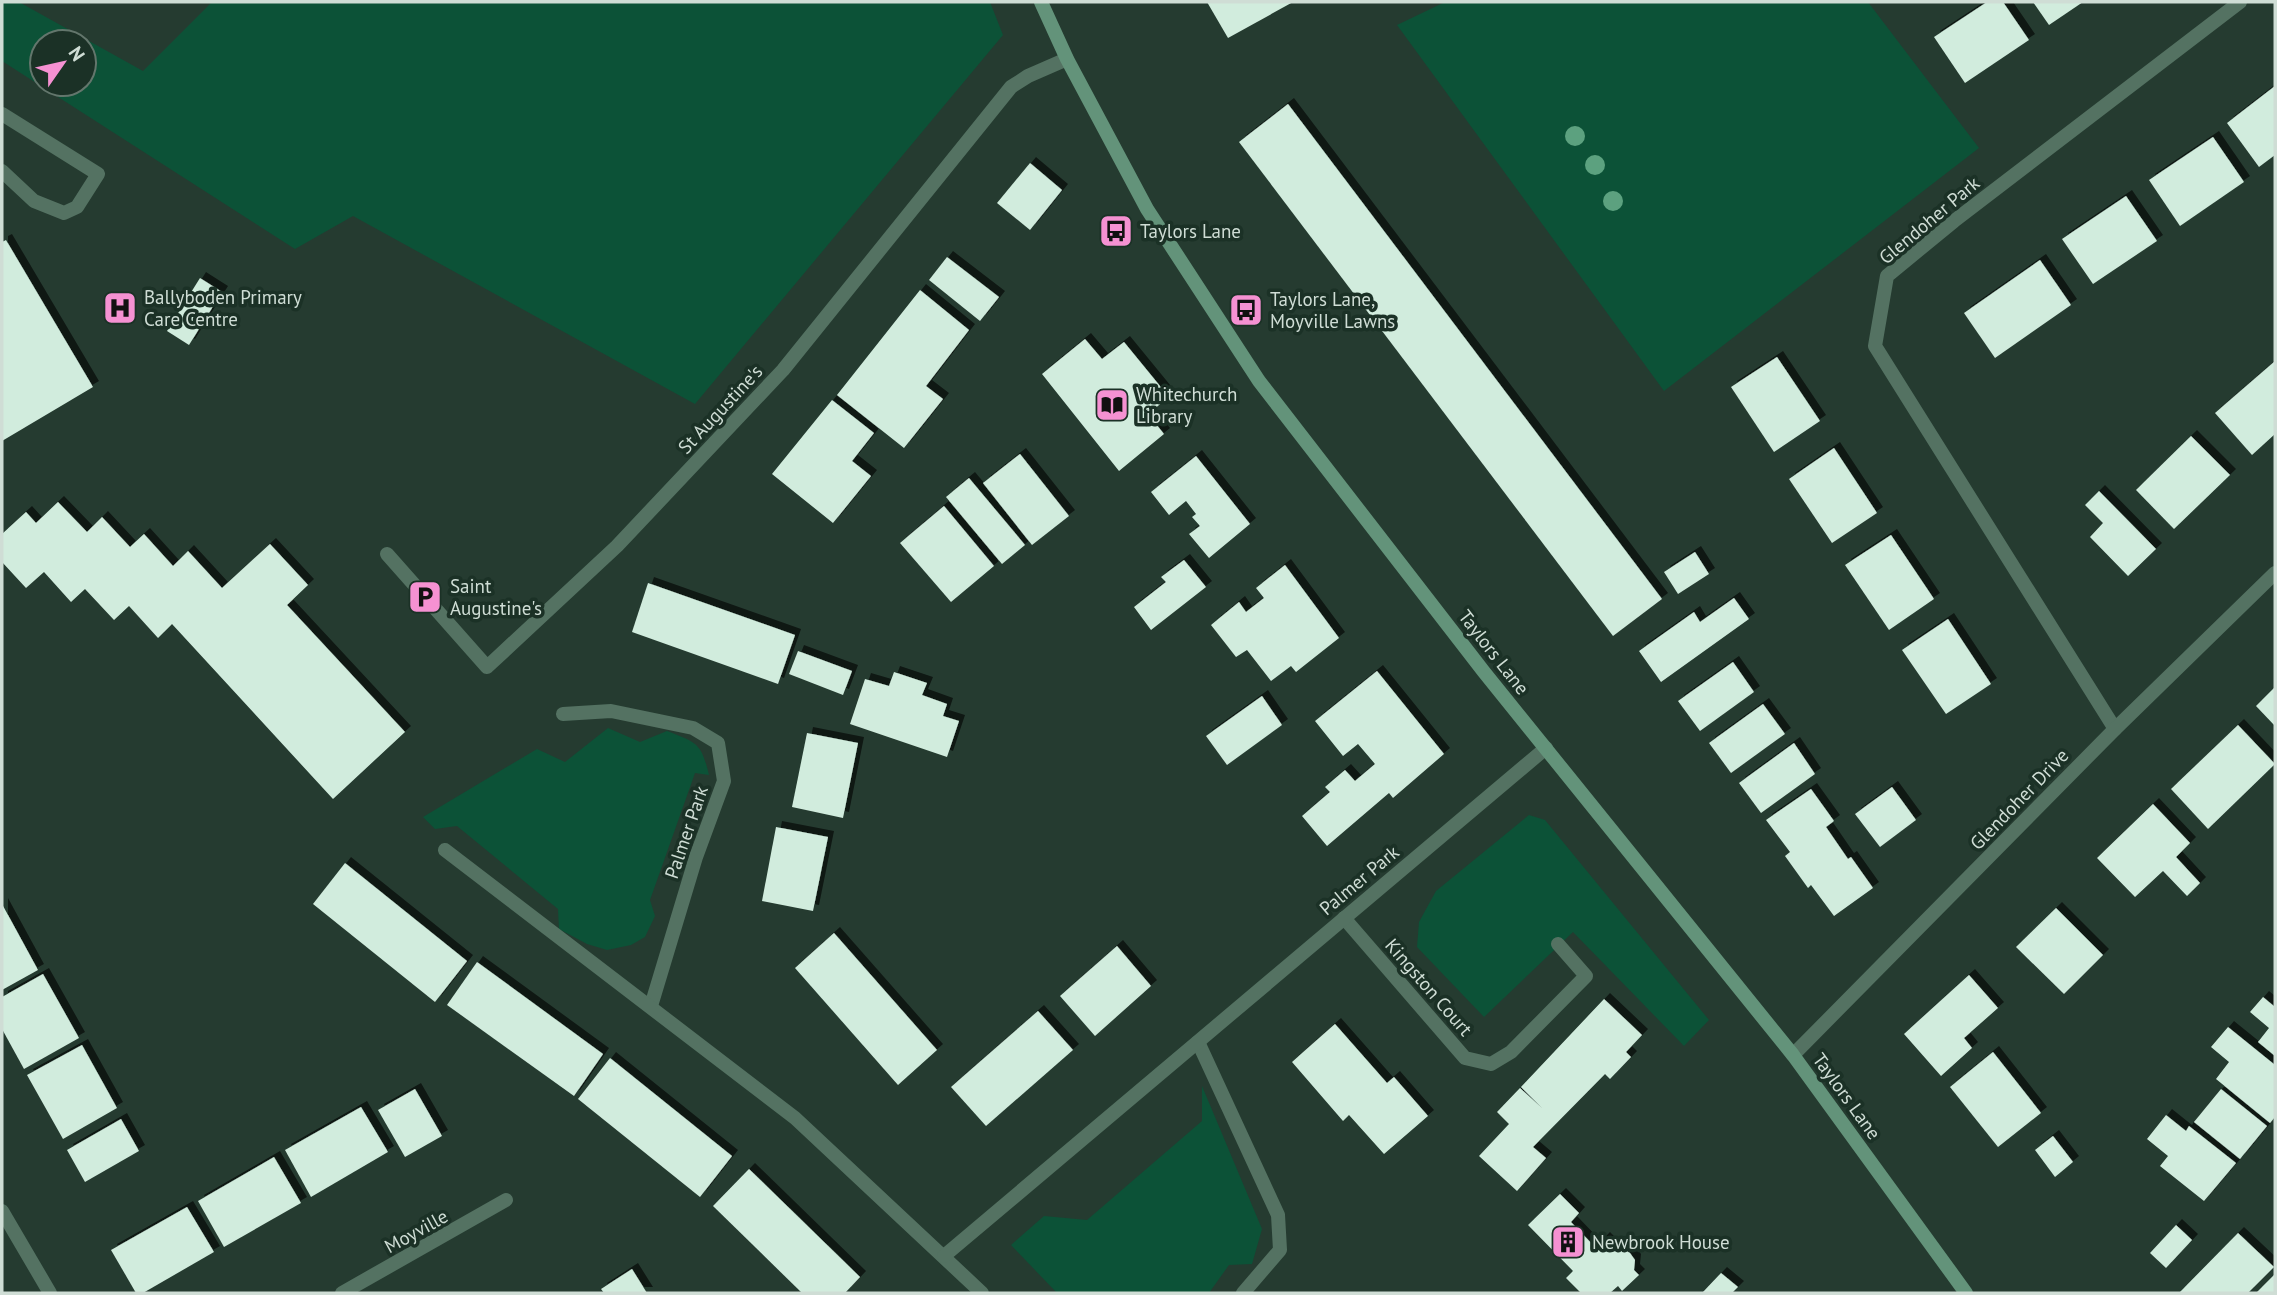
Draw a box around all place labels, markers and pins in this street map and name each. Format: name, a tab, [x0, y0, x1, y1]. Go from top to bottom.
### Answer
bus stop icon: Taylors Lane	[1097, 212, 1135, 250]
place label: Taylors Lane	[1140, 219, 1241, 243]
place label: Ballyboden Primary Care Centre	[144, 285, 302, 331]
place label: Taylors Lane, Moyville Lawns	[1270, 287, 1395, 333]
hospital icon: Ballyboden Primary Care Centre	[101, 289, 139, 327]
bus stop icon: Taylors Lane, Moyville Lawns	[1227, 291, 1265, 329]
place label: Whitechurch Library	[1136, 382, 1238, 428]
library icon: Whitechurch Library	[1093, 386, 1131, 424]
place label: Saint Augustine's	[450, 574, 542, 620]
parking icon: Saint Augustine's	[406, 578, 444, 616]
building icon: Newbrook House	[1549, 1223, 1587, 1261]
place label: Newbrook House	[1592, 1230, 1730, 1254]

